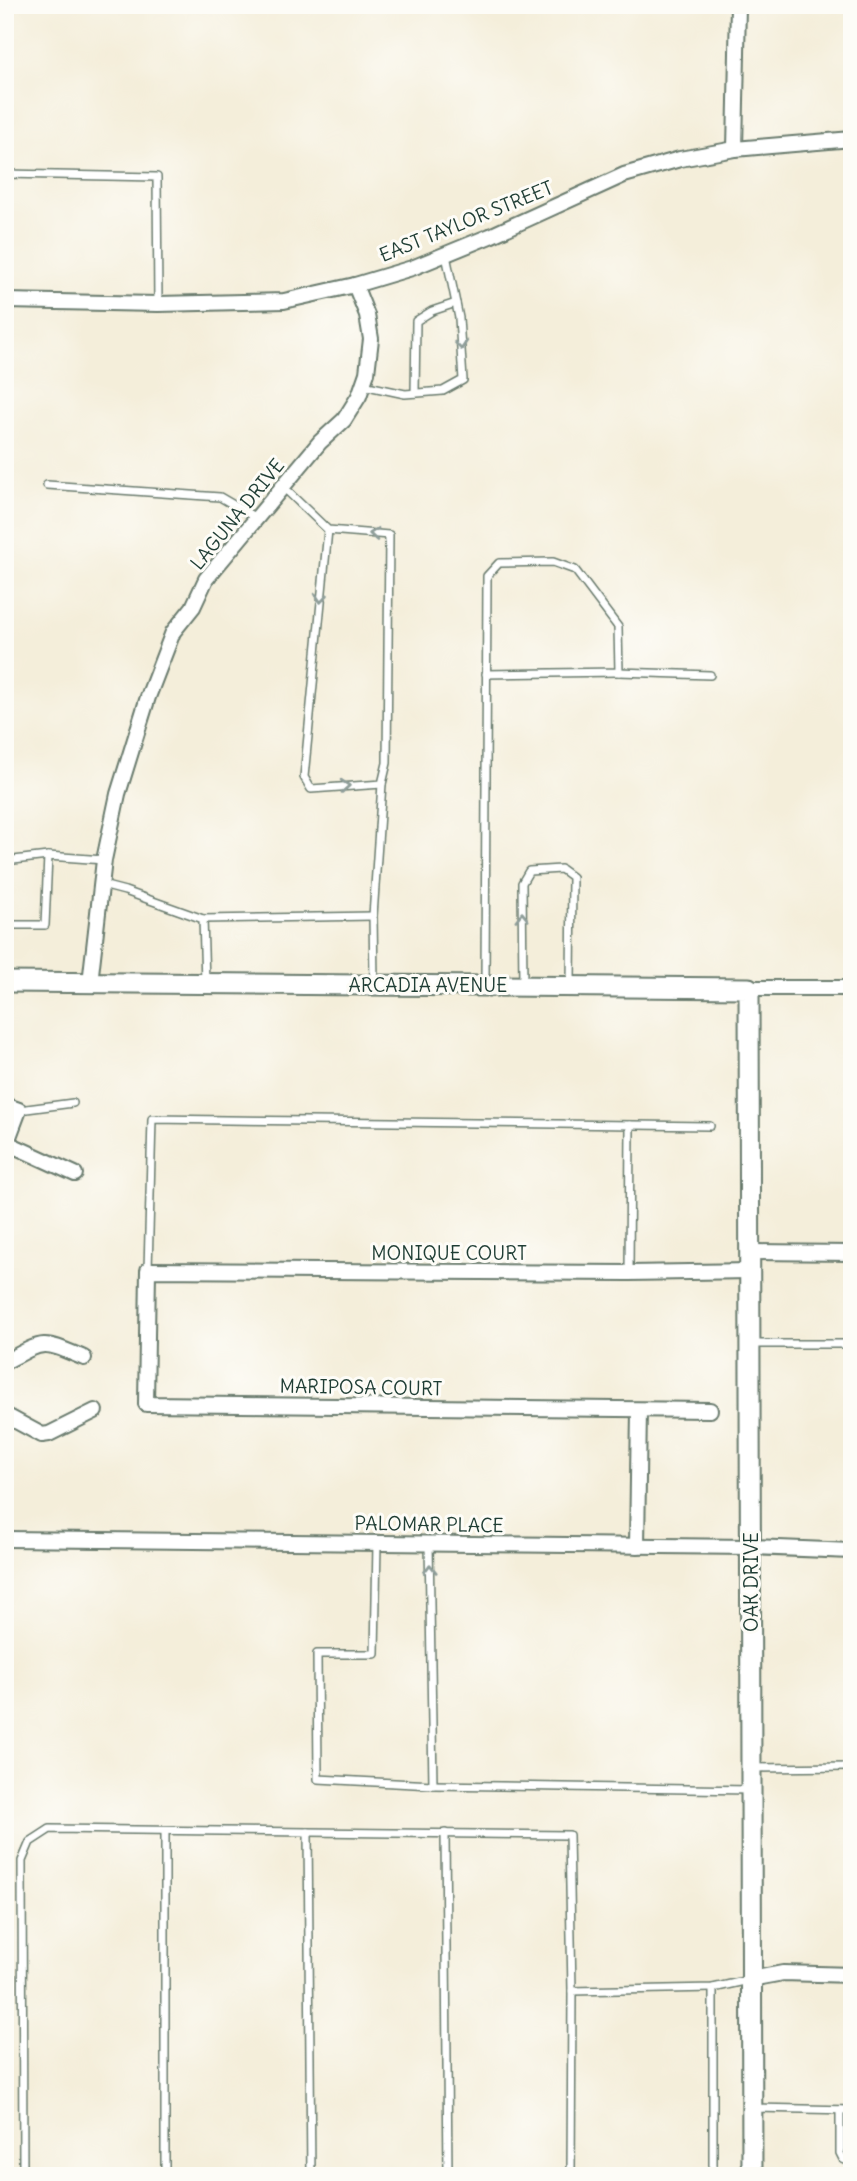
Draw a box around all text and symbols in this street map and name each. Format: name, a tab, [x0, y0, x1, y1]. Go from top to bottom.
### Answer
street label: EAST TAYLOR STREET	[376, 175, 556, 267]
one-way arrow	[453, 340, 468, 351]
street label: LAGUNA DRIVE	[185, 454, 289, 574]
one-way arrow	[368, 527, 379, 542]
one-way arrow	[314, 593, 329, 604]
one-way arrow	[340, 779, 351, 794]
one-way arrow	[514, 912, 530, 922]
street label: ARCADIA AVENUE	[349, 973, 507, 997]
street label: MONIQUE COURT	[371, 1241, 527, 1265]
street label: MARIPOSA COURT	[279, 1374, 443, 1400]
street label: PALOMAR PLACE	[354, 1511, 504, 1537]
street label: OAK DRIVE	[739, 1532, 763, 1632]
one-way arrow	[422, 1564, 437, 1575]

